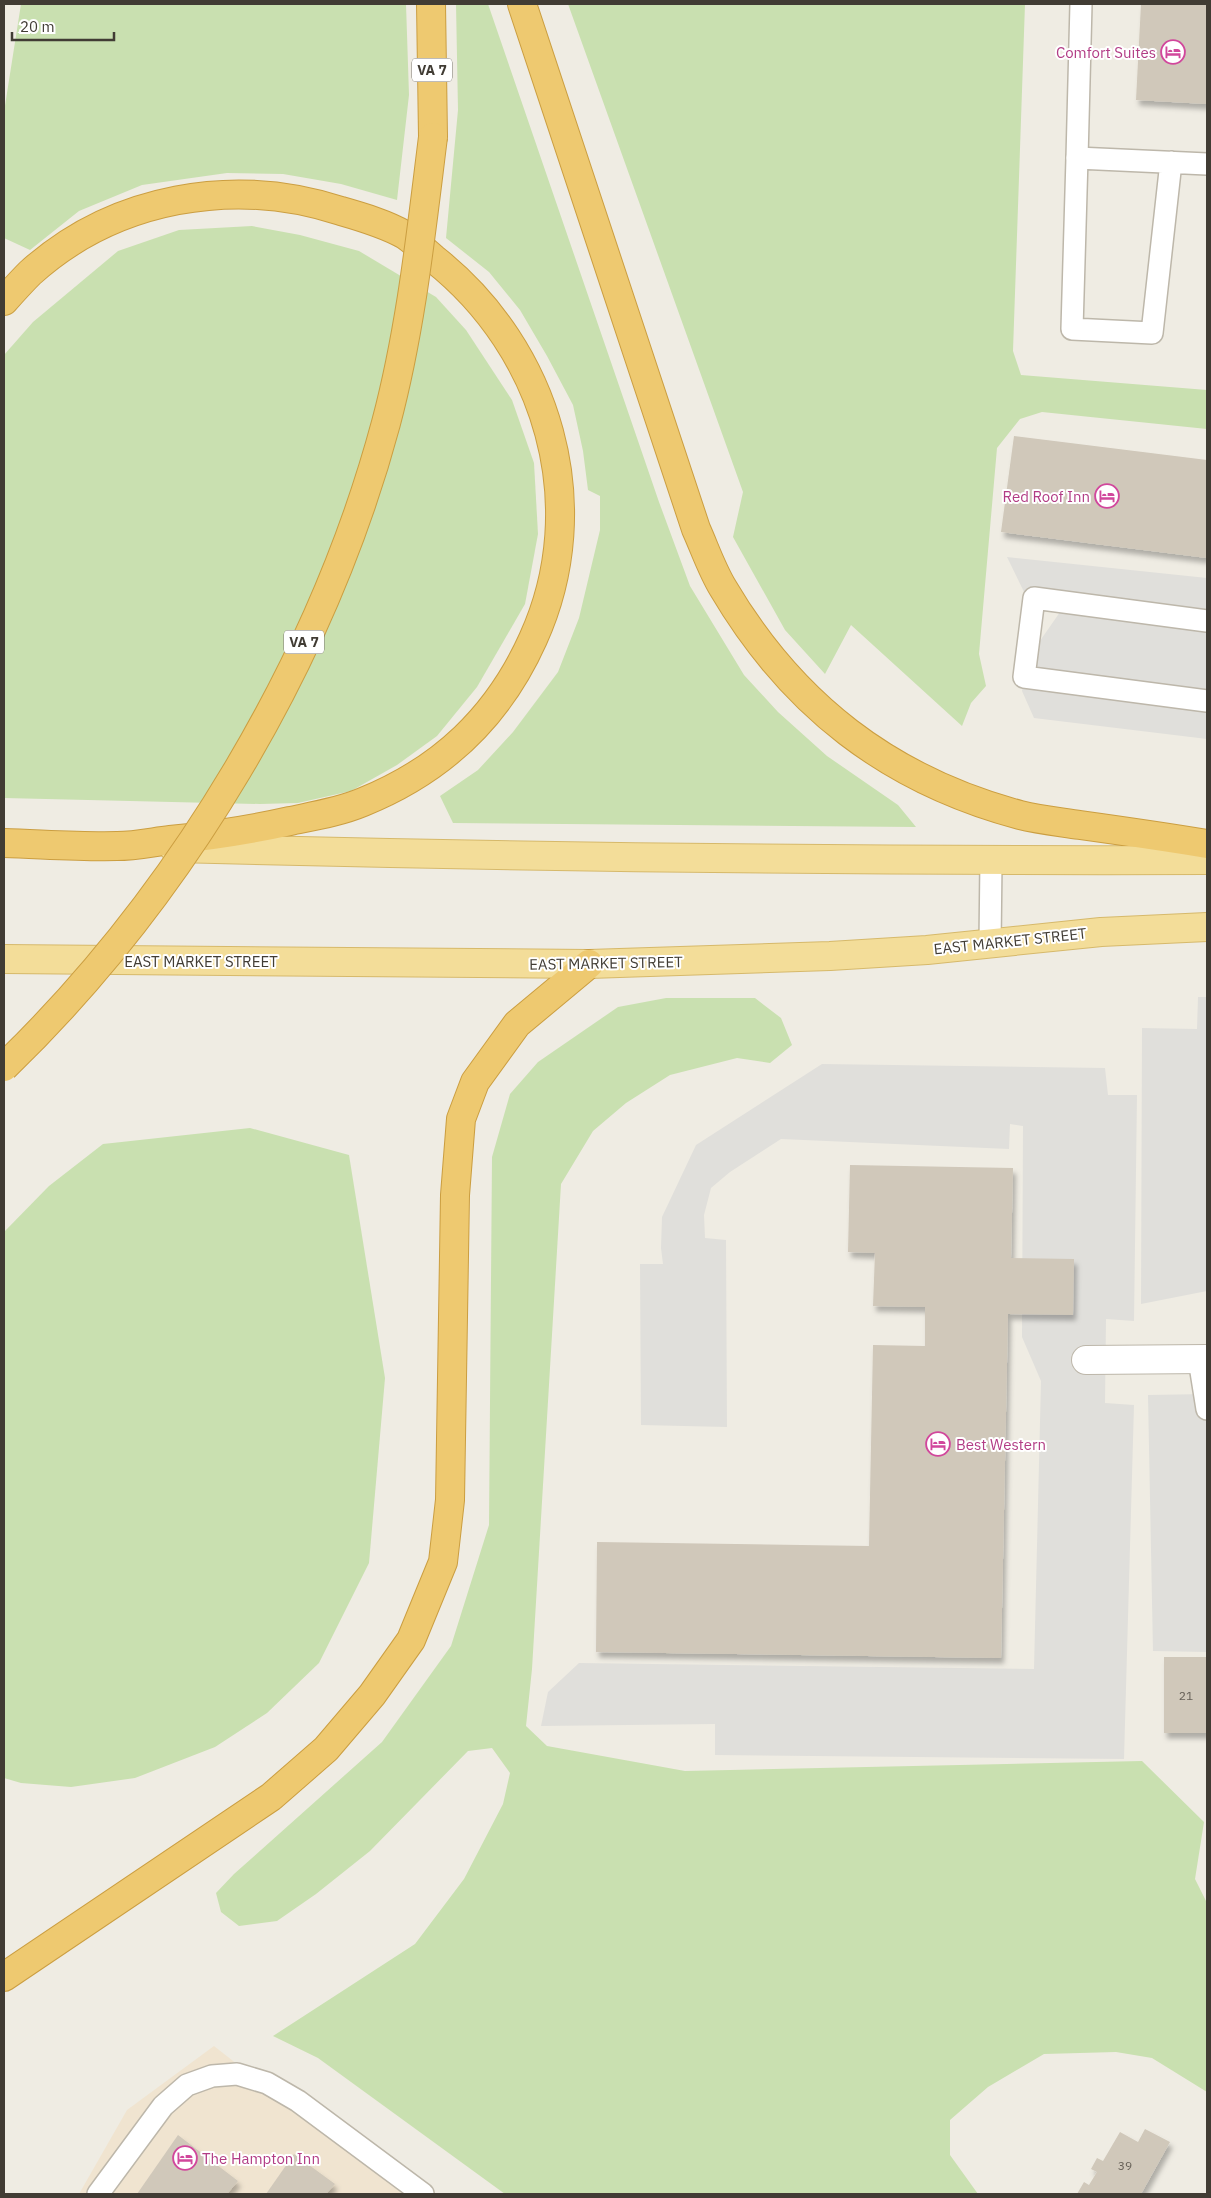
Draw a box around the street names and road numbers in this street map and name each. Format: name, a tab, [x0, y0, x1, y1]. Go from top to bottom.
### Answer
road number: VA 7	[412, 58, 452, 82]
road number: VA 7	[284, 630, 324, 654]
street label: EAST MARKET STREET	[933, 923, 1088, 958]
street label: EAST MARKET STREET	[124, 952, 278, 971]
street label: EAST MARKET STREET	[529, 952, 683, 974]

